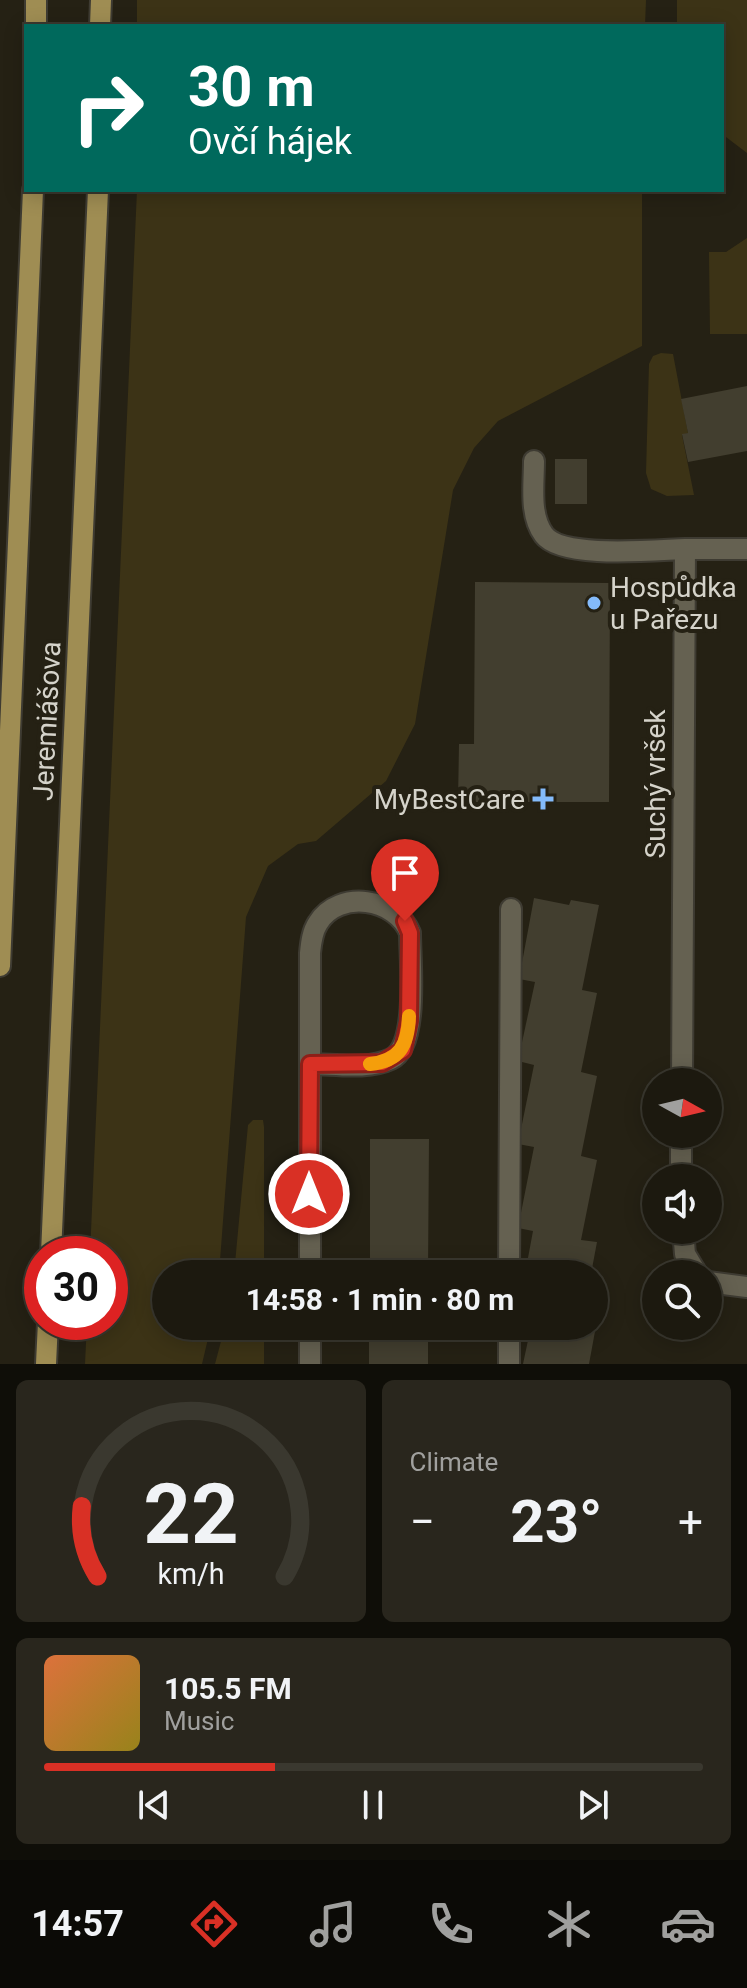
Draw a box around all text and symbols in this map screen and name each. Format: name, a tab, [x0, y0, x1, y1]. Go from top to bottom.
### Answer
text: 30 m	[188, 54, 315, 120]
icon: right	[56, 56, 160, 160]
text: Ovčí hájek	[188, 121, 352, 163]
place label: Hospůdka u Pařezu	[610, 571, 737, 636]
marker: Hospůdka u Pařezu	[585, 594, 603, 612]
street label: Jeremiášova	[26, 640, 68, 802]
street label: Suchý vršek	[639, 709, 672, 858]
place label: MyBestCare	[374, 783, 525, 816]
marker: MyBestCare	[532, 788, 554, 810]
pin	[371, 839, 439, 921]
icon: arrive	[383, 851, 427, 895]
north arrow	[642, 1068, 722, 1148]
map controls	[642, 1068, 722, 1340]
position arrow	[267, 1152, 351, 1236]
button: sound	[642, 1164, 722, 1244]
speed limit sign: 30	[24, 1236, 128, 1340]
button: search	[642, 1260, 722, 1340]
text: 14:58 · 1 min · 80 m	[246, 1282, 514, 1317]
text: Climate	[410, 1447, 498, 1477]
text: 22	[143, 1466, 238, 1563]
text: 23°	[510, 1486, 602, 1557]
text: −	[410, 1496, 435, 1548]
text: +	[678, 1496, 703, 1548]
text: km/h	[157, 1557, 224, 1591]
text: 105.5 FM	[164, 1671, 292, 1706]
text: Music	[164, 1706, 234, 1736]
icon: previous	[132, 1783, 176, 1827]
icon: pause	[351, 1783, 395, 1827]
icon: next	[571, 1783, 615, 1827]
icon: directions	[186, 1896, 242, 1952]
icon: music	[305, 1896, 361, 1952]
icon: phone	[423, 1896, 479, 1952]
icon: climate	[541, 1896, 597, 1952]
icon: car	[660, 1896, 716, 1952]
text: 14:57	[31, 1903, 124, 1945]

